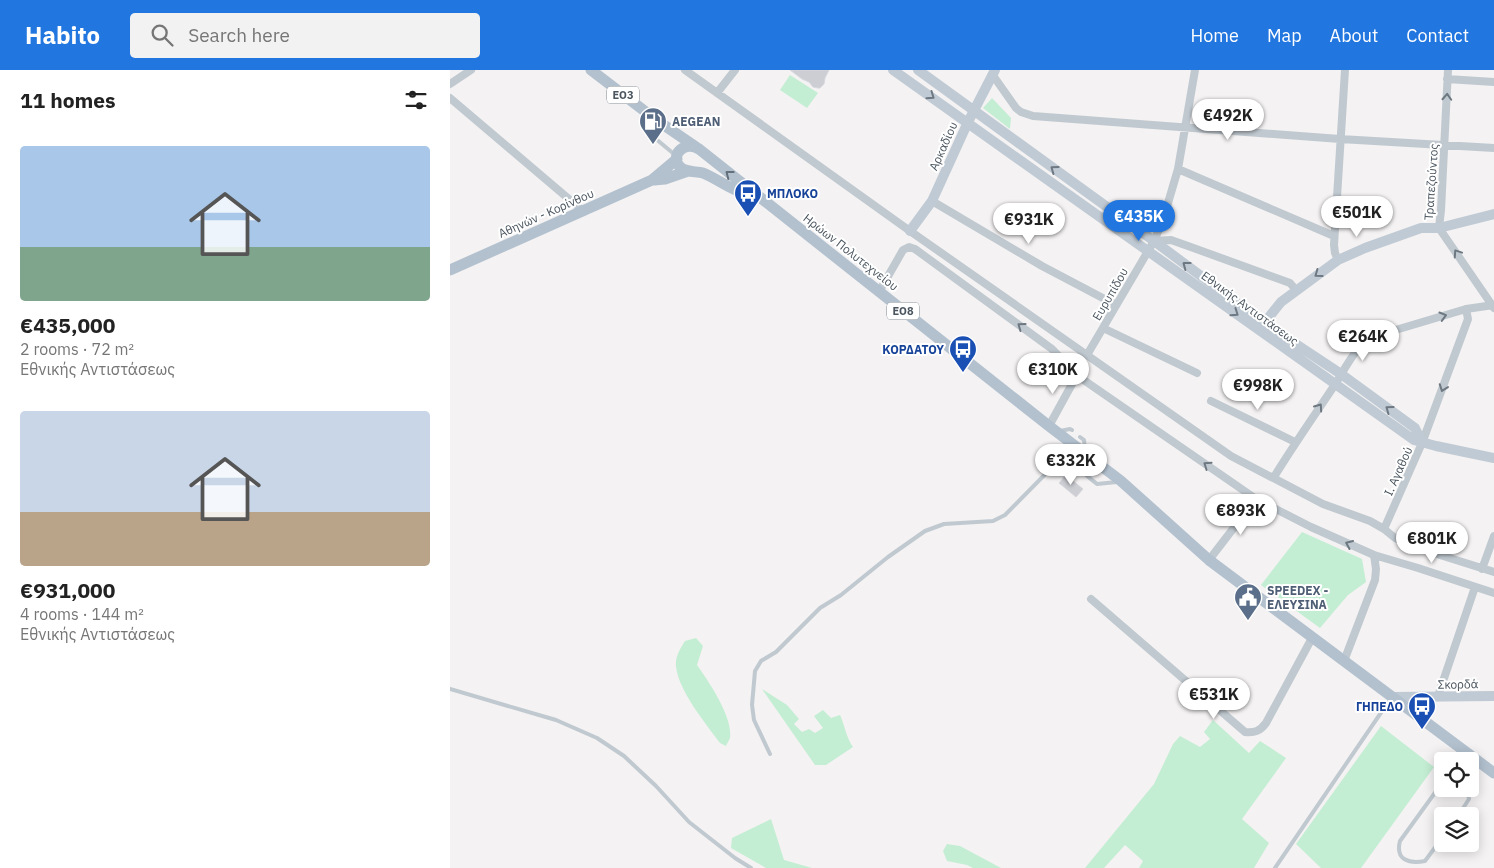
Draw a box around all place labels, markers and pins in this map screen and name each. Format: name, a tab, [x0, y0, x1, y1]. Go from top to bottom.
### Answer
pin: €492K	[1193, 98, 1263, 141]
fuel station icon: AEGEAN	[638, 106, 668, 145]
place label: AEGEAN	[672, 114, 720, 129]
bus stop icon: ΜΠΛΟΚΟ	[733, 178, 763, 217]
place label: ΜΠΛΟΚΟ	[767, 186, 818, 201]
pin: €501K	[1322, 196, 1392, 238]
pin: €435K	[1104, 200, 1174, 242]
pin: €931K	[994, 202, 1064, 245]
pin: €264K	[1328, 320, 1398, 362]
bus stop icon: ΚΟΡΔΑΤΟΥ	[948, 334, 978, 373]
place label: ΚΟΡΔΑΤΟΥ	[882, 342, 944, 357]
pin: €310K	[1018, 352, 1088, 395]
pin: €998K	[1223, 368, 1293, 411]
pin: €332K	[1036, 444, 1106, 486]
pin: €893K	[1206, 494, 1276, 536]
pin: €801K	[1397, 522, 1467, 564]
public building icon: SPEEDEX - ΕΛΕΥΣΙΝΑ	[1233, 582, 1263, 621]
place label: SPEEDEX - ΕΛΕΥΣΙΝΑ	[1267, 583, 1328, 612]
pin: €531K	[1179, 678, 1249, 720]
bus stop icon: ΓΗΠΕΔΟ	[1407, 691, 1437, 730]
place label: ΓΗΠΕΔΟ	[1356, 699, 1403, 714]

